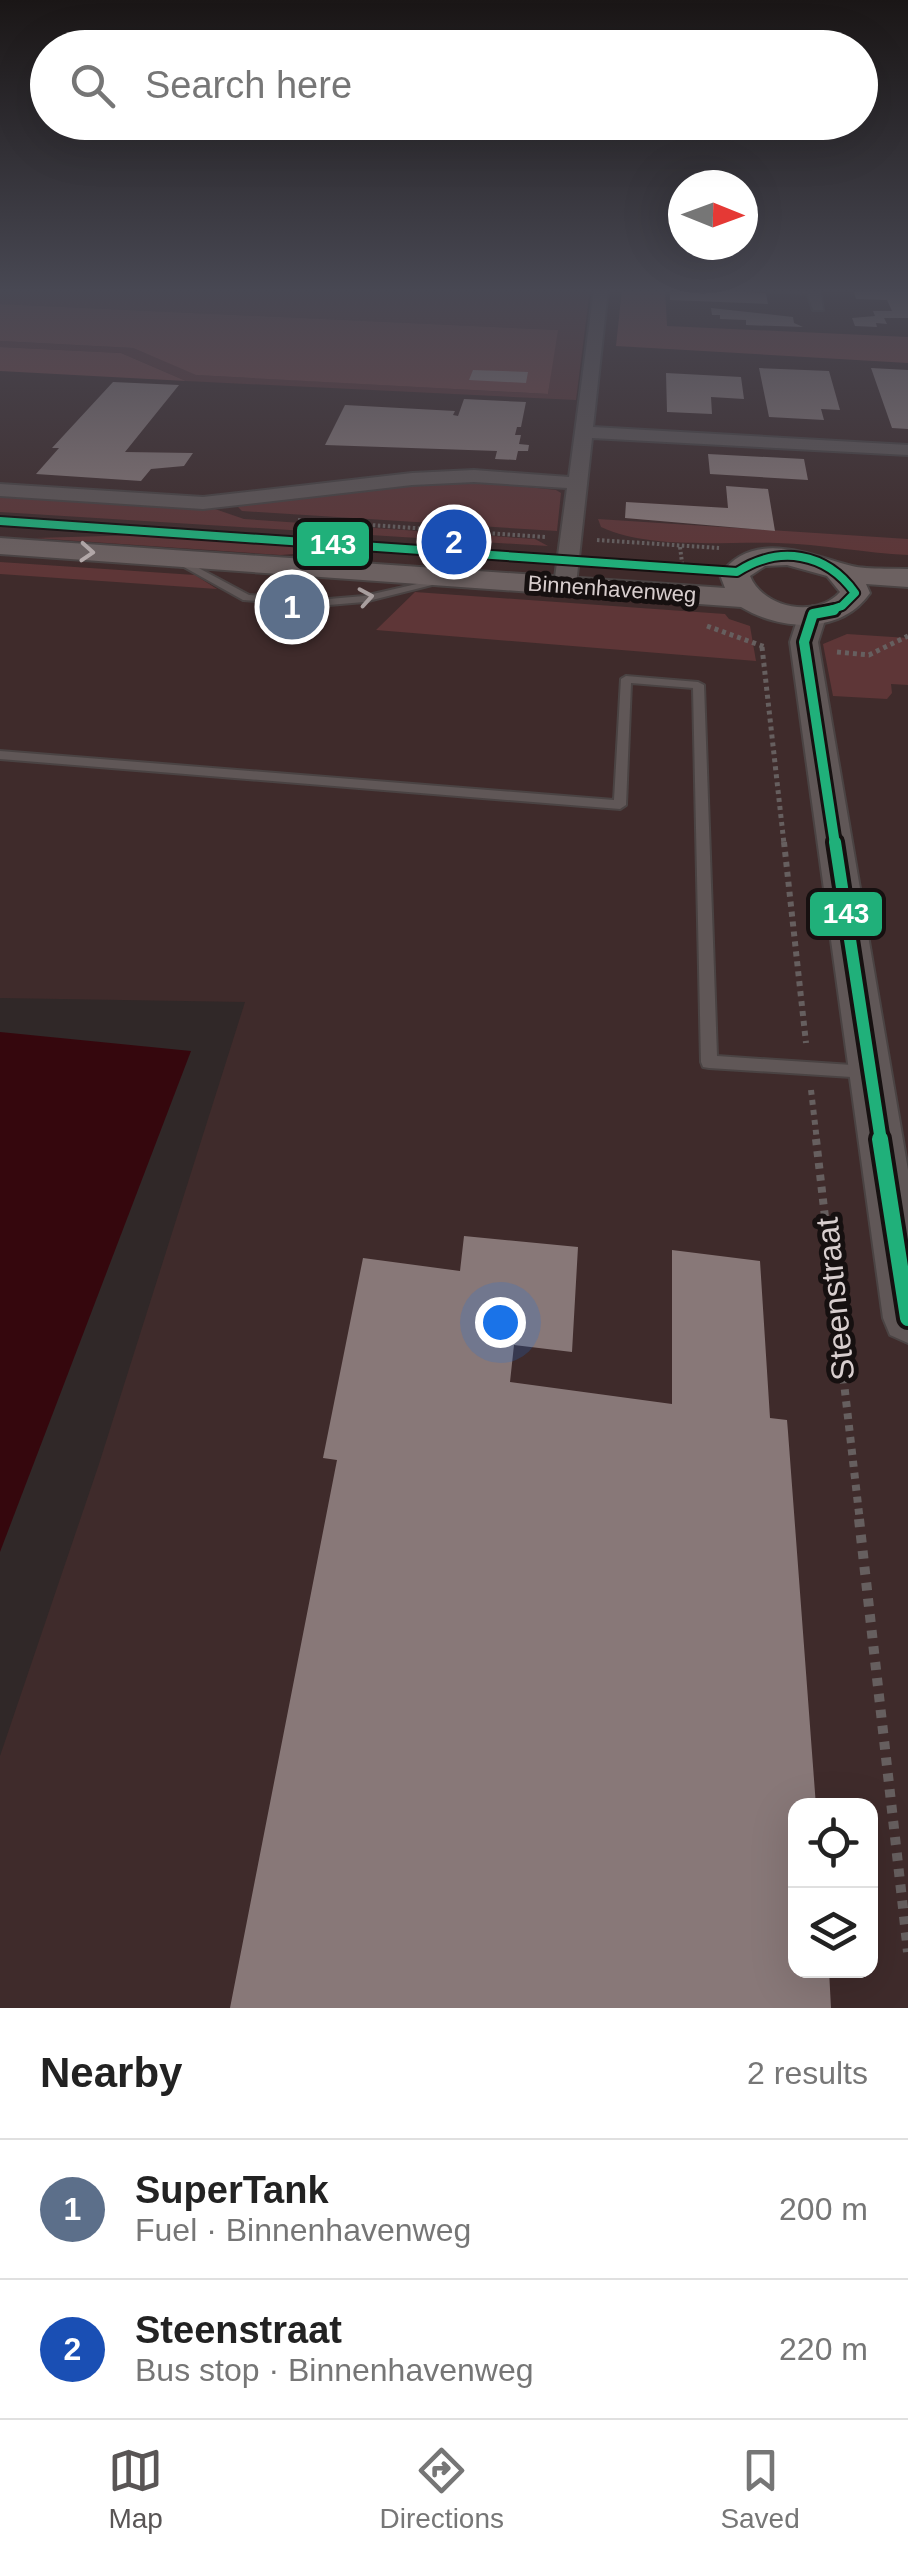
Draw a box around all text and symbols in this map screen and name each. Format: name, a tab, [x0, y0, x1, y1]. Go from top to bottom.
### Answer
search box	[30, 30, 878, 140]
icon: search	[65, 58, 120, 113]
text: Search here	[145, 64, 352, 106]
north arrow	[668, 170, 758, 260]
pin: 2	[422, 504, 486, 580]
line badge: 143	[295, 520, 371, 568]
text: 143	[310, 529, 356, 560]
one-way arrow	[80, 541, 96, 562]
pin: 1	[260, 570, 324, 644]
street label: Binnenhavenweg	[527, 571, 697, 607]
one-way arrow	[358, 587, 375, 608]
line badge: 143	[808, 890, 884, 938]
text: 143	[823, 898, 869, 929]
street label: Steenstraat	[809, 1216, 861, 1382]
your location	[475, 1297, 526, 1348]
map controls	[788, 1798, 878, 1978]
button: locate	[788, 1798, 878, 1888]
button: layers	[788, 1888, 878, 1978]
text: Nearby	[40, 2049, 182, 2096]
text: 2 results	[747, 2055, 868, 2091]
text: SuperTank	[135, 2169, 329, 2211]
text: 1	[64, 2191, 81, 2227]
text: 200 m	[779, 2191, 868, 2227]
text: Fuel · Binnenhavenweg	[135, 2212, 471, 2248]
text: Steenstraat	[135, 2309, 342, 2351]
text: 2	[64, 2331, 81, 2367]
text: 220 m	[779, 2331, 868, 2367]
text: Bus stop · Binnenhavenweg	[135, 2352, 533, 2388]
tab: Map	[108, 2443, 163, 2535]
tab: Directions	[380, 2443, 504, 2535]
tab: Saved	[720, 2443, 800, 2535]

